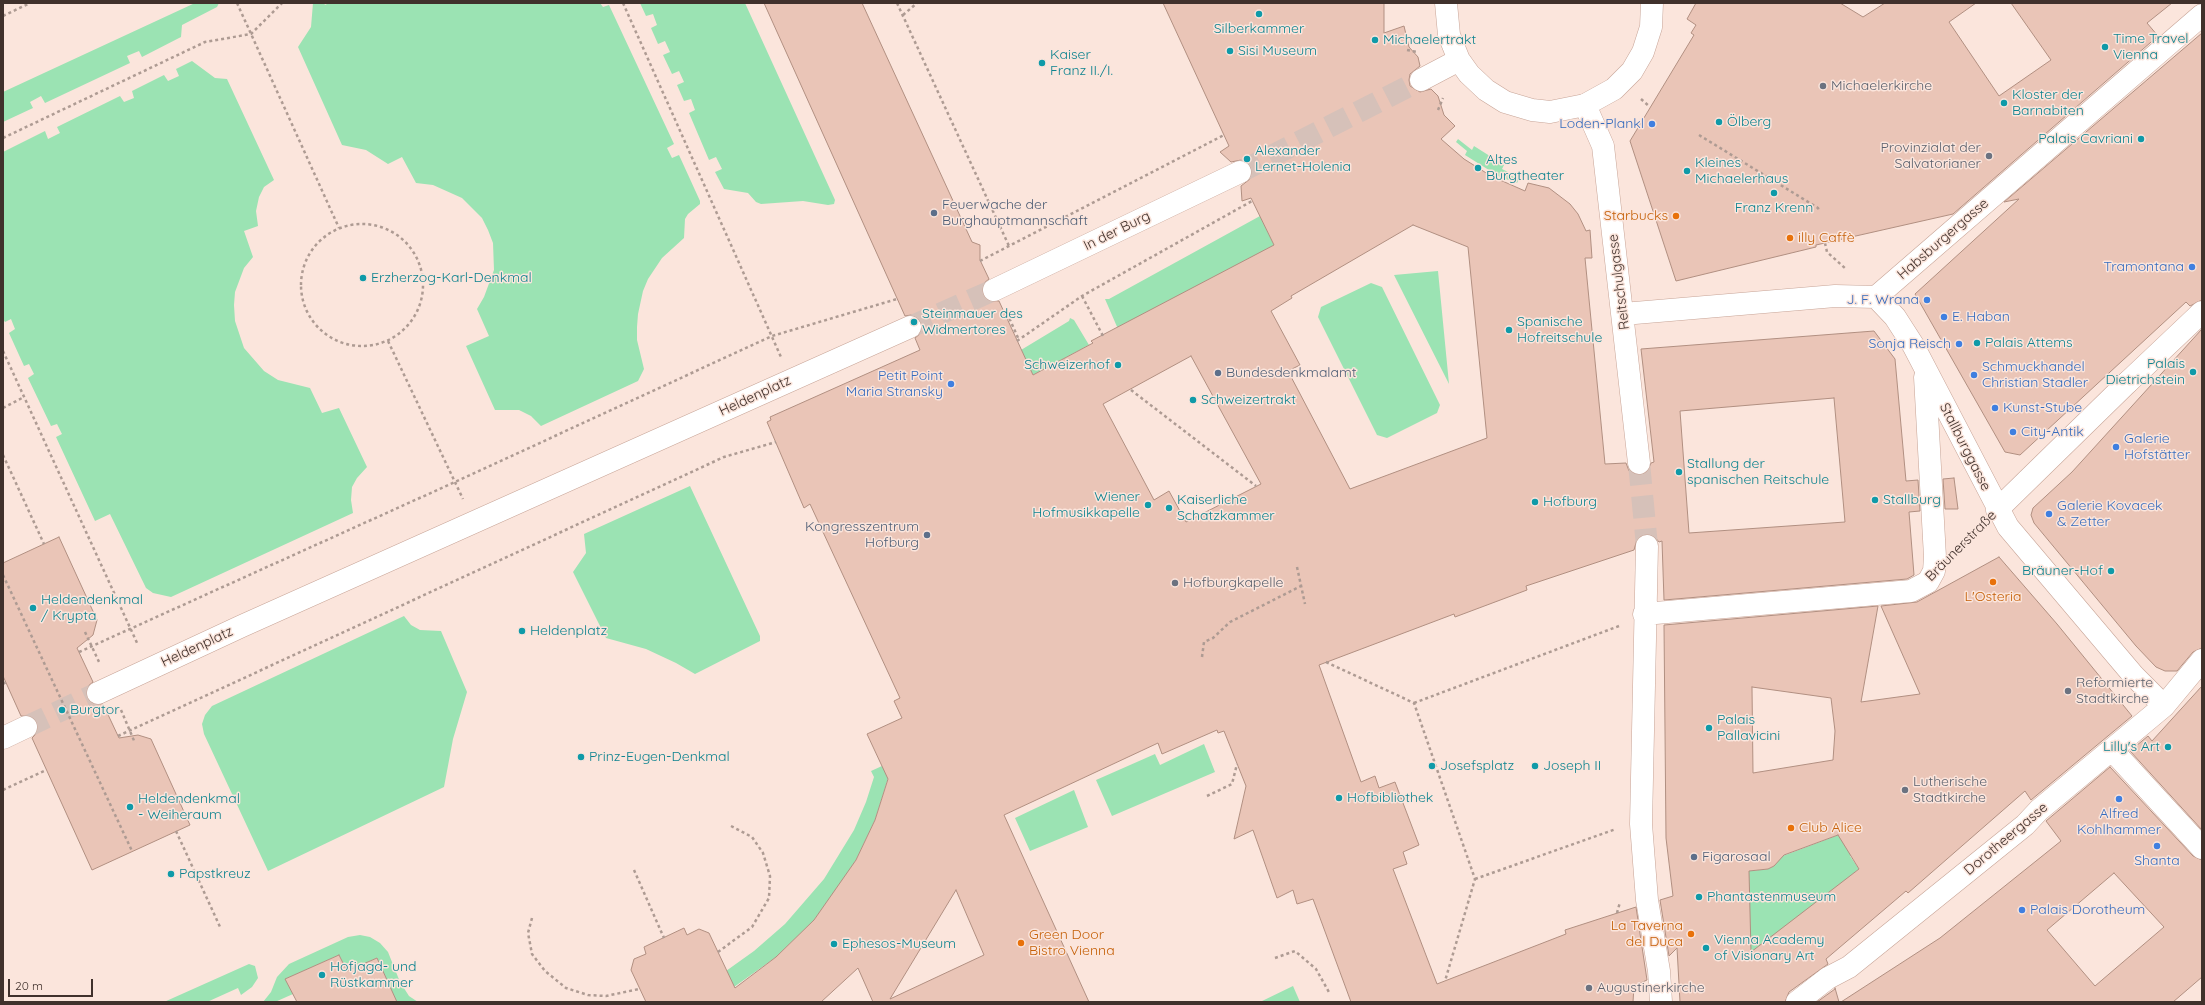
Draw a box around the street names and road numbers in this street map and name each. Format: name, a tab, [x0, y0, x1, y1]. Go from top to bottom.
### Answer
street label: Habsburgergasse	[1894, 195, 1992, 283]
street label: In der Burg	[1081, 208, 1153, 254]
street label: Reitschulgasse	[1605, 233, 1633, 331]
street label: Heldenplatz	[716, 372, 794, 420]
street label: Stallburggasse	[1936, 400, 1994, 494]
street label: Bräunerstraße	[1922, 507, 2000, 585]
street label: Heldenplatz	[158, 623, 236, 671]
street label: Dorotheergasse	[1961, 799, 2051, 879]

